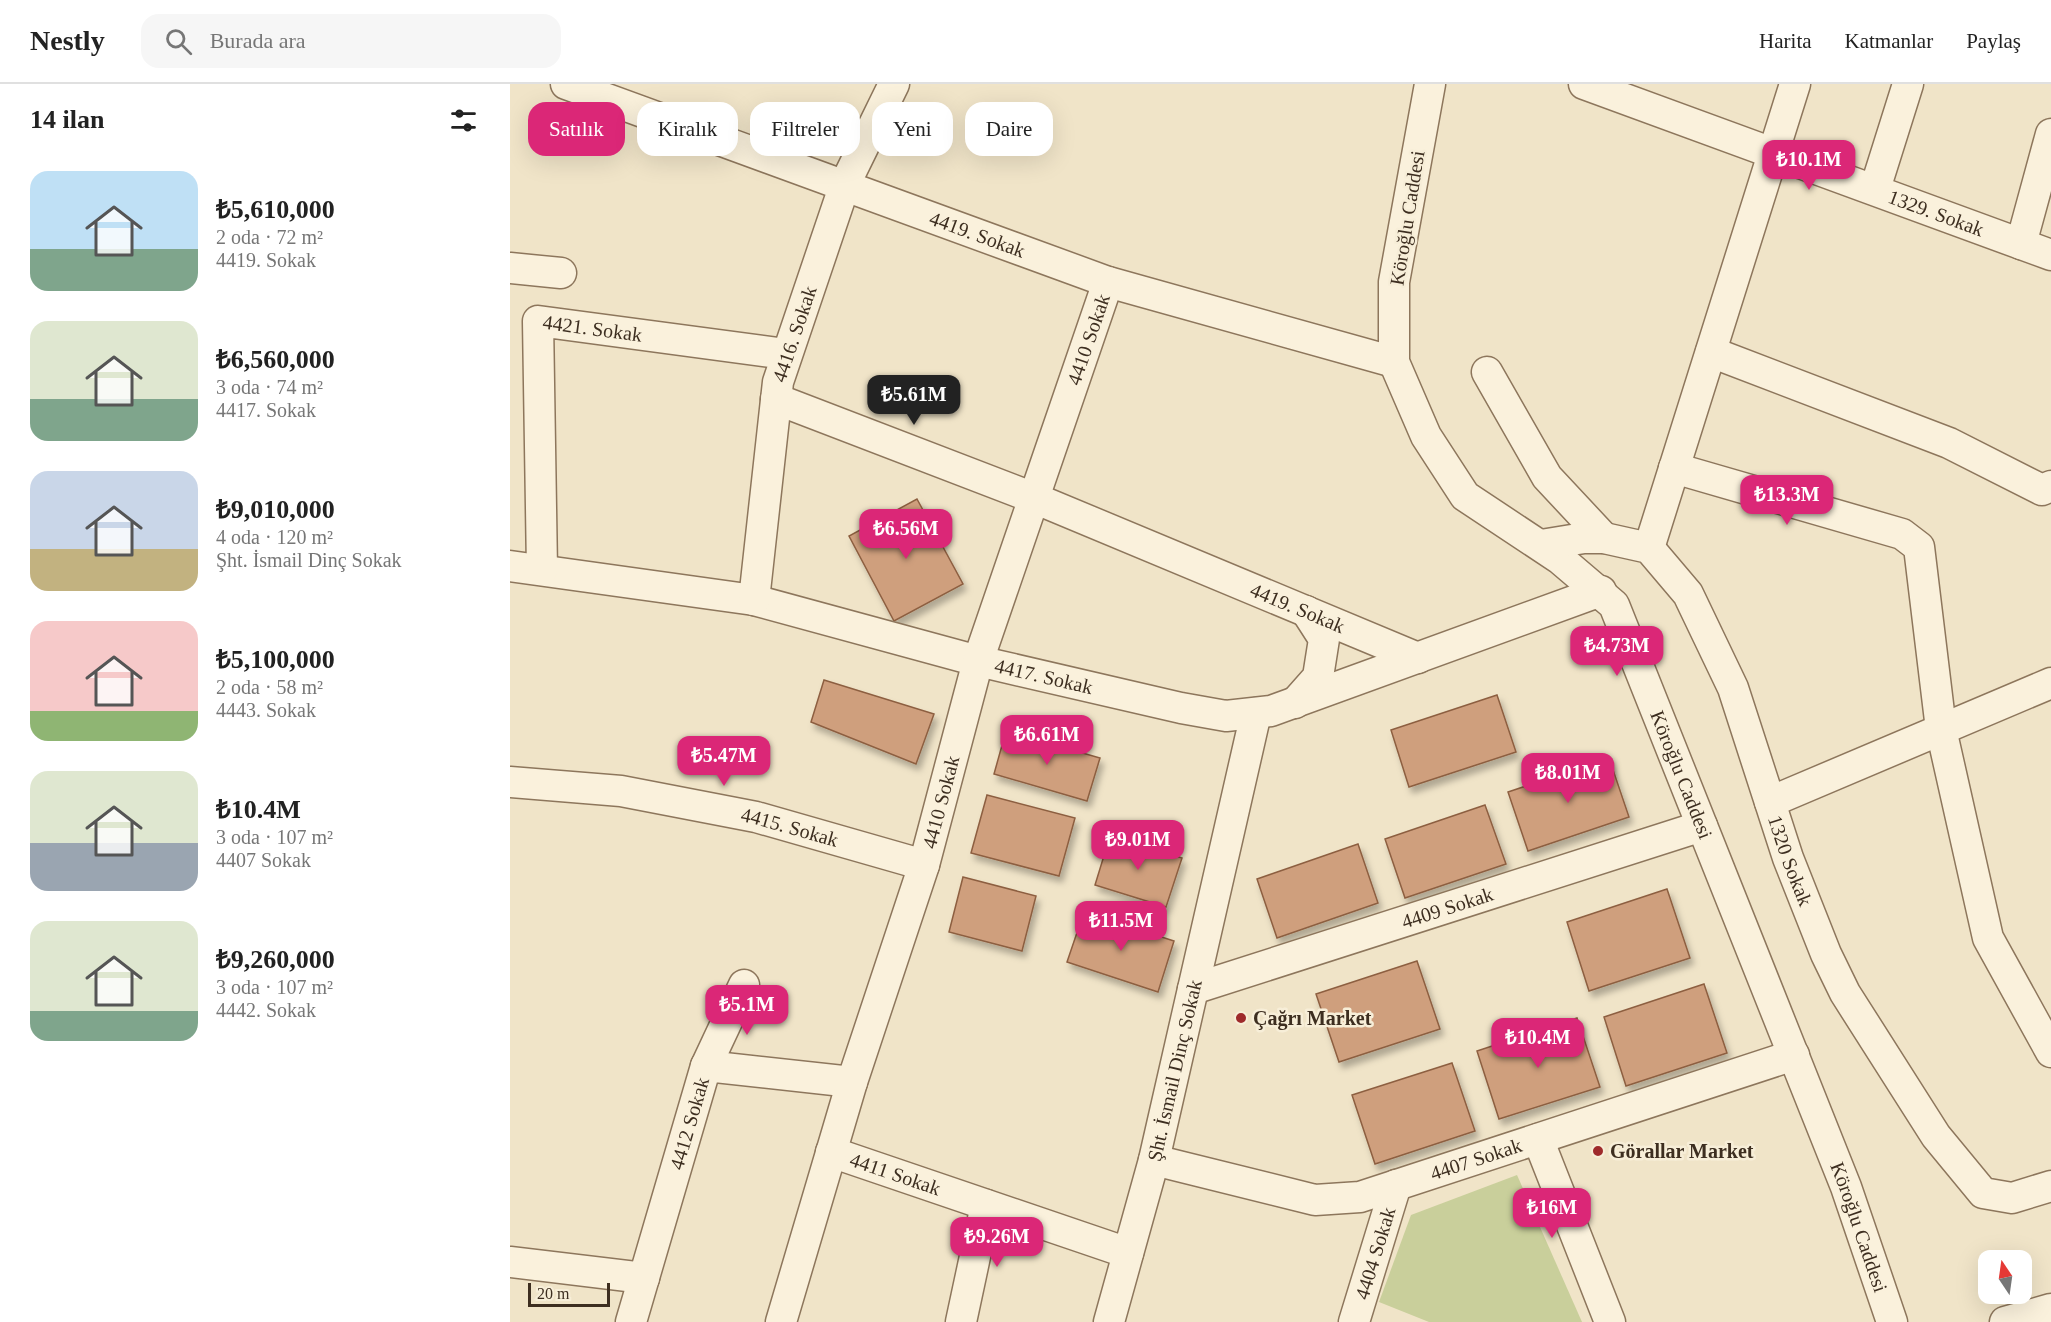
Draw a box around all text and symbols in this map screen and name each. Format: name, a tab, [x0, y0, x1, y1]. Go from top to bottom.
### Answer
search box	[141, 14, 561, 68]
text: Nestly	[30, 25, 105, 56]
icon: search	[162, 25, 195, 58]
text: Burada ara	[210, 28, 306, 53]
text: Harita	[1759, 29, 1812, 53]
text: Katmanlar	[1845, 29, 1933, 53]
text: Paylaş	[1966, 29, 2021, 53]
chip: Satılık	[528, 102, 625, 156]
chip: Kiralık	[637, 102, 738, 156]
chip: Filtreler	[750, 102, 860, 156]
chip: Yeni	[872, 102, 953, 156]
chip: Daire	[965, 102, 1053, 156]
icon: filters	[447, 104, 480, 137]
text: 14 ilan	[30, 105, 104, 134]
pin: ₺10.1M	[1760, 140, 1858, 191]
text: ₺10.1M	[1776, 148, 1842, 170]
street label: Köroğlu Caddesi	[1385, 149, 1430, 287]
street label: 1329. Sokak	[1885, 185, 1987, 240]
icon: home	[78, 195, 150, 267]
text: ₺5,610,000	[216, 195, 335, 224]
street label: 4419. Sokak	[927, 207, 1028, 262]
text: 2 oda · 72 m²	[216, 226, 323, 248]
text: 4419. Sokak	[216, 249, 316, 271]
street label: 4416. Sokak	[768, 283, 821, 385]
street label: 4410 Sokak	[1063, 291, 1114, 388]
street label: 4421. Sokak	[541, 311, 644, 346]
icon: home	[78, 345, 150, 417]
text: ₺6,560,000	[216, 345, 335, 374]
pin: ₺5.61M	[865, 375, 963, 426]
text: 3 oda · 74 m²	[216, 376, 323, 398]
text: ₺5.61M	[881, 383, 947, 405]
text: 4417. Sokak	[216, 399, 316, 421]
pin: ₺13.3M	[1738, 475, 1836, 526]
text: ₺13.3M	[1754, 483, 1820, 505]
icon: home	[78, 495, 150, 567]
text: ₺9,010,000	[216, 495, 335, 524]
pin: ₺6.56M	[857, 509, 955, 560]
text: ₺6.56M	[873, 517, 939, 539]
text: 4 oda · 120 m²	[216, 526, 333, 548]
text: Şht. İsmail Dinç Sokak	[216, 549, 402, 571]
street label: 4419. Sokak	[1247, 578, 1348, 637]
pin: ₺4.73M	[1568, 626, 1666, 677]
text: ₺4.73M	[1584, 634, 1650, 656]
icon: home	[78, 645, 150, 717]
text: ₺5,100,000	[216, 645, 335, 674]
street label: 4417. Sokak	[993, 654, 1095, 698]
text: 2 oda · 58 m²	[216, 676, 323, 698]
text: 4443. Sokak	[216, 699, 316, 721]
street label: Köroğlu Caddesi	[1646, 707, 1717, 842]
pin: ₺6.61M	[998, 715, 1096, 766]
text: ₺6.61M	[1014, 723, 1080, 745]
pin: ₺5.47M	[675, 736, 773, 787]
text: ₺5.47M	[691, 744, 757, 766]
street label: 4410 Sokak	[918, 753, 963, 851]
pin: ₺8.01M	[1519, 753, 1617, 804]
text: ₺8.01M	[1535, 761, 1601, 783]
icon: home	[78, 795, 150, 867]
text: ₺10.4M	[216, 795, 301, 824]
street label: 4415. Sokak	[739, 803, 841, 851]
street label: 1320 Sokak	[1764, 812, 1817, 909]
pin: ₺9.01M	[1089, 820, 1187, 871]
text: 3 oda · 107 m²	[216, 826, 333, 848]
text: ₺9.01M	[1105, 828, 1171, 850]
text: 4407 Sokak	[216, 849, 311, 871]
street label: 4409 Sokak	[1399, 883, 1496, 933]
pin: ₺11.5M	[1072, 901, 1170, 952]
text: ₺11.5M	[1089, 909, 1153, 931]
icon: home	[78, 945, 150, 1017]
text: ₺9,260,000	[216, 945, 335, 974]
text: 3 oda · 107 m²	[216, 976, 333, 998]
street label: Şht. İsmail Dinç Sokak	[1143, 977, 1206, 1164]
pin: ₺5.1M	[705, 985, 789, 1036]
text: ₺5.1M	[719, 993, 775, 1015]
text: 4442. Sokak	[216, 999, 316, 1021]
place label: Çağrı Market	[1253, 1007, 1372, 1030]
marker: Çağrı Market	[1234, 1011, 1248, 1025]
pin: ₺10.4M	[1489, 1018, 1587, 1069]
text: ₺10.4M	[1505, 1026, 1571, 1048]
street label: 4412 Sokak	[665, 1075, 713, 1172]
street label: 4407 Sokak	[1427, 1134, 1525, 1184]
place label: Görallar Market	[1610, 1140, 1754, 1162]
marker: Görallar Market	[1591, 1144, 1605, 1158]
street label: 4411 Sokak	[847, 1148, 944, 1199]
street label: Köroğlu Caddesi	[1826, 1159, 1892, 1295]
pin: ₺16M	[1516, 1188, 1588, 1239]
text: ₺16M	[1527, 1196, 1577, 1218]
street label: 4404 Sokak	[1351, 1205, 1400, 1302]
pin: ₺9.26M	[948, 1217, 1046, 1268]
text: ₺9.26M	[964, 1225, 1030, 1247]
north arrow	[1978, 1250, 2032, 1304]
map controls	[1978, 1250, 2032, 1304]
scale bar	[528, 1280, 610, 1308]
text: 20 m	[537, 1285, 569, 1302]

